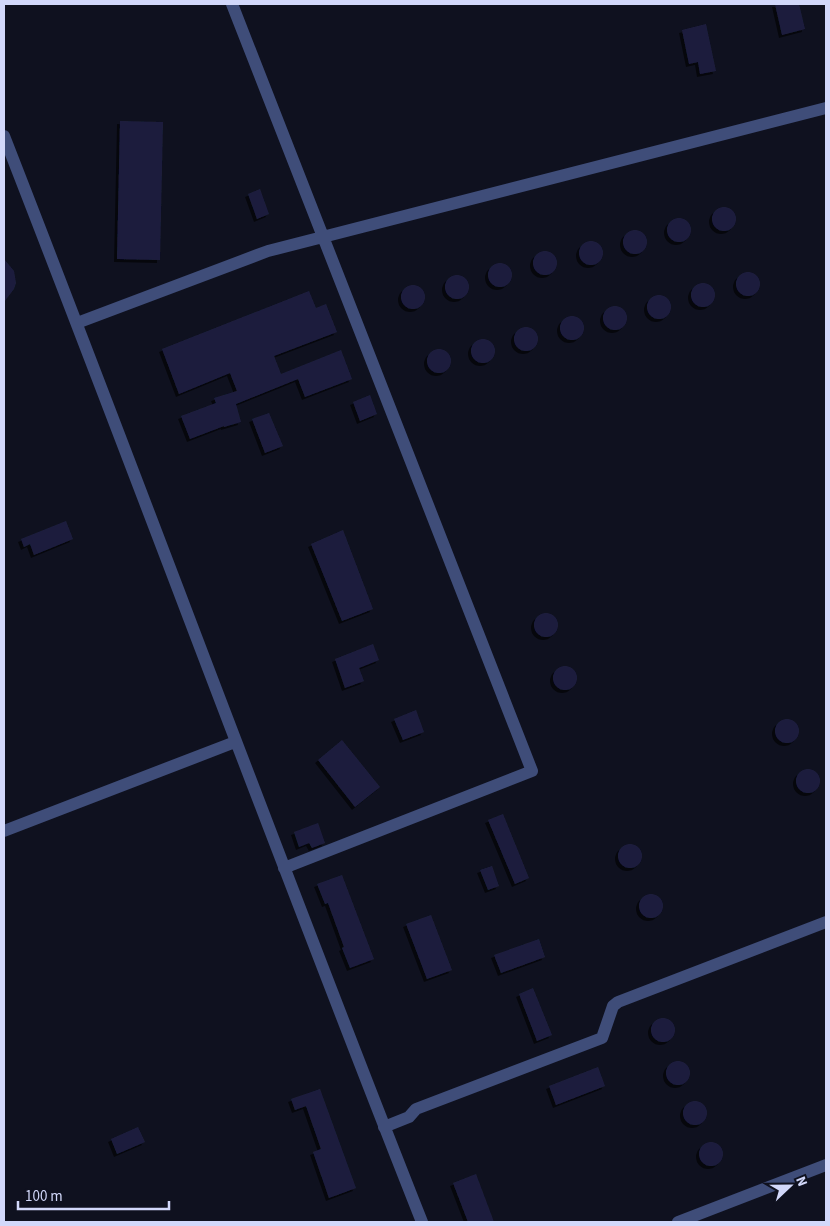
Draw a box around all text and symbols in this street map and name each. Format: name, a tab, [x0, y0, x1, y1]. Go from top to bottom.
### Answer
north arrow	[765, 1161, 815, 1211]
text: N	[790, 1173, 812, 1190]
scale bar	[18, 1178, 169, 1210]
text: 100 m	[25, 1186, 63, 1207]

